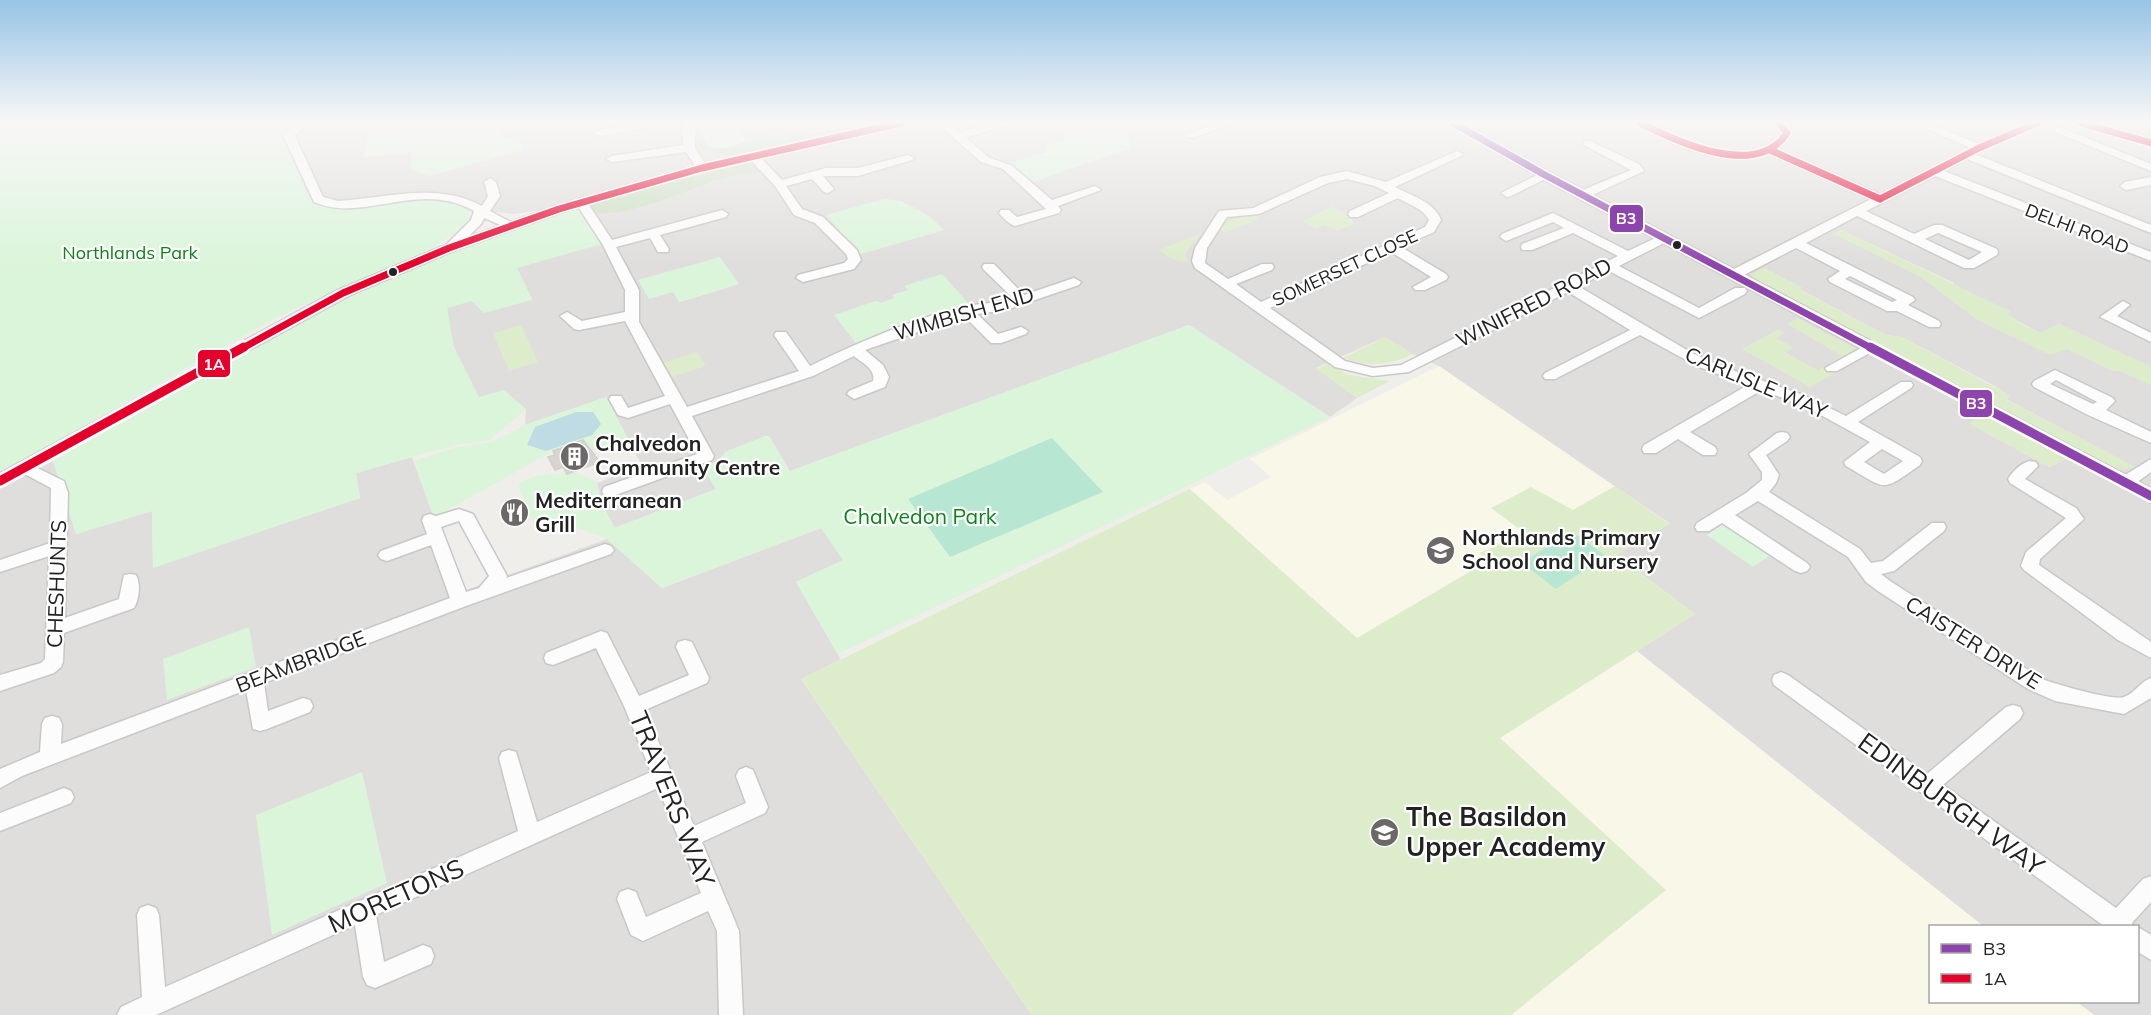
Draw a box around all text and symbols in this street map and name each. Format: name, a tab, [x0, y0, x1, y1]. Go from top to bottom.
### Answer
street label: DELHI ROAD	[2022, 198, 2133, 259]
line badge: B3	[1609, 204, 1644, 233]
text: B3	[1616, 208, 1636, 228]
street label: SOMERSET CLOSE	[1268, 224, 1421, 311]
unlabelled marker	[1671, 239, 1683, 251]
park label: Northlands Park	[62, 241, 198, 264]
street label: WINIFRED ROAD	[1451, 252, 1616, 353]
unlabelled marker	[387, 266, 399, 278]
street label: WIMBISH END	[890, 281, 1037, 346]
street label: CARLISLE WAY	[1681, 340, 1832, 424]
line badge: 1A	[197, 349, 231, 378]
text: 1A	[203, 354, 225, 374]
line badge: B3	[1959, 389, 1993, 418]
text: B3	[1966, 393, 1986, 413]
place label: Chalvedon Community Centre	[595, 430, 780, 480]
building icon: Chalvedon Community Centre	[558, 440, 590, 472]
place label: Mediterranean Grill	[535, 487, 682, 537]
restaurant icon: Mediterranean Grill	[498, 497, 530, 529]
park label: Chalvedon Park	[843, 503, 997, 529]
street label: CHESHUNTS	[41, 520, 71, 648]
place label: Northlands Primary School and Nursery	[1462, 524, 1661, 574]
school or university icon: Northlands Primary School and Nursery	[1425, 534, 1457, 566]
street label: CAISTER DRIVE	[1901, 590, 2046, 694]
street label: BEAMBRIDGE	[232, 624, 369, 698]
street label: TRAVERS WAY	[622, 706, 723, 892]
street label: EDINBURGH WAY	[1852, 725, 2052, 883]
place label: The Basildon Upper Academy	[1406, 800, 1606, 863]
school or university icon: The Basildon Upper Academy	[1369, 816, 1401, 848]
street label: MORETONS	[323, 851, 469, 940]
legend	[1929, 925, 2139, 1003]
text: B3	[1983, 937, 2006, 960]
text: 1A	[1983, 967, 2007, 990]

